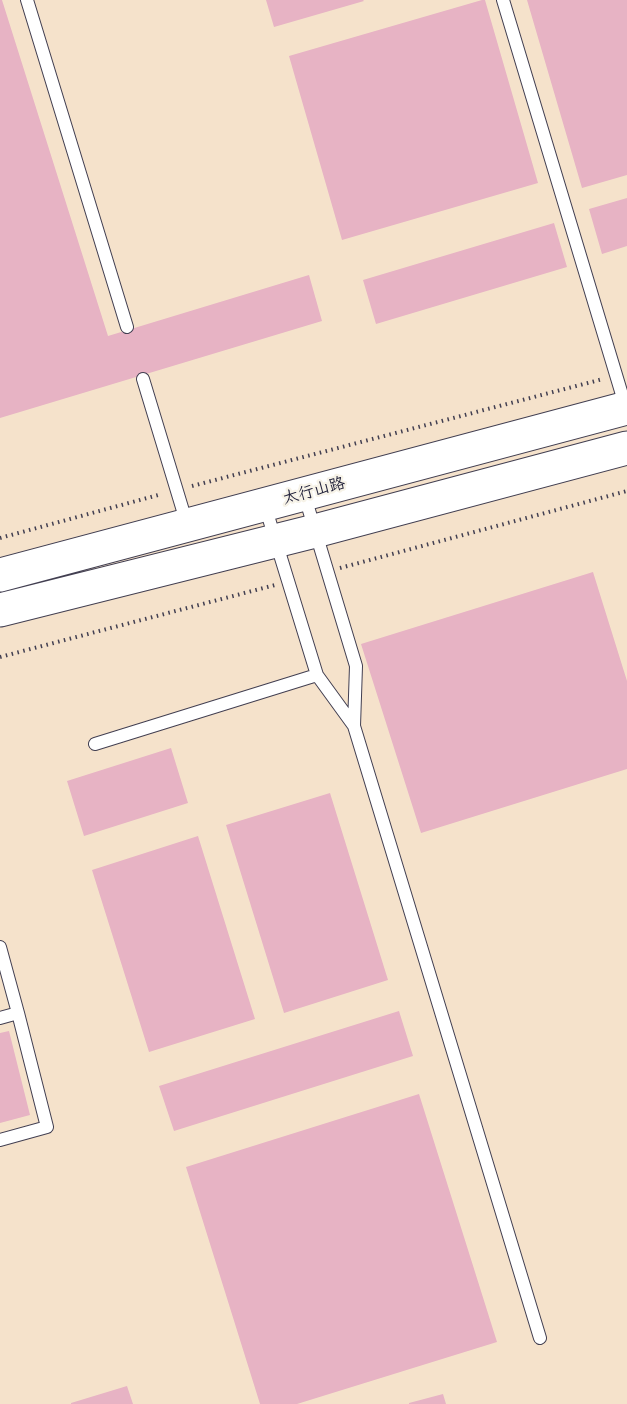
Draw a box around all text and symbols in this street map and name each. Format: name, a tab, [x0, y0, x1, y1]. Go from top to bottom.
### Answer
street label: 太行山路	[281, 473, 347, 509]

